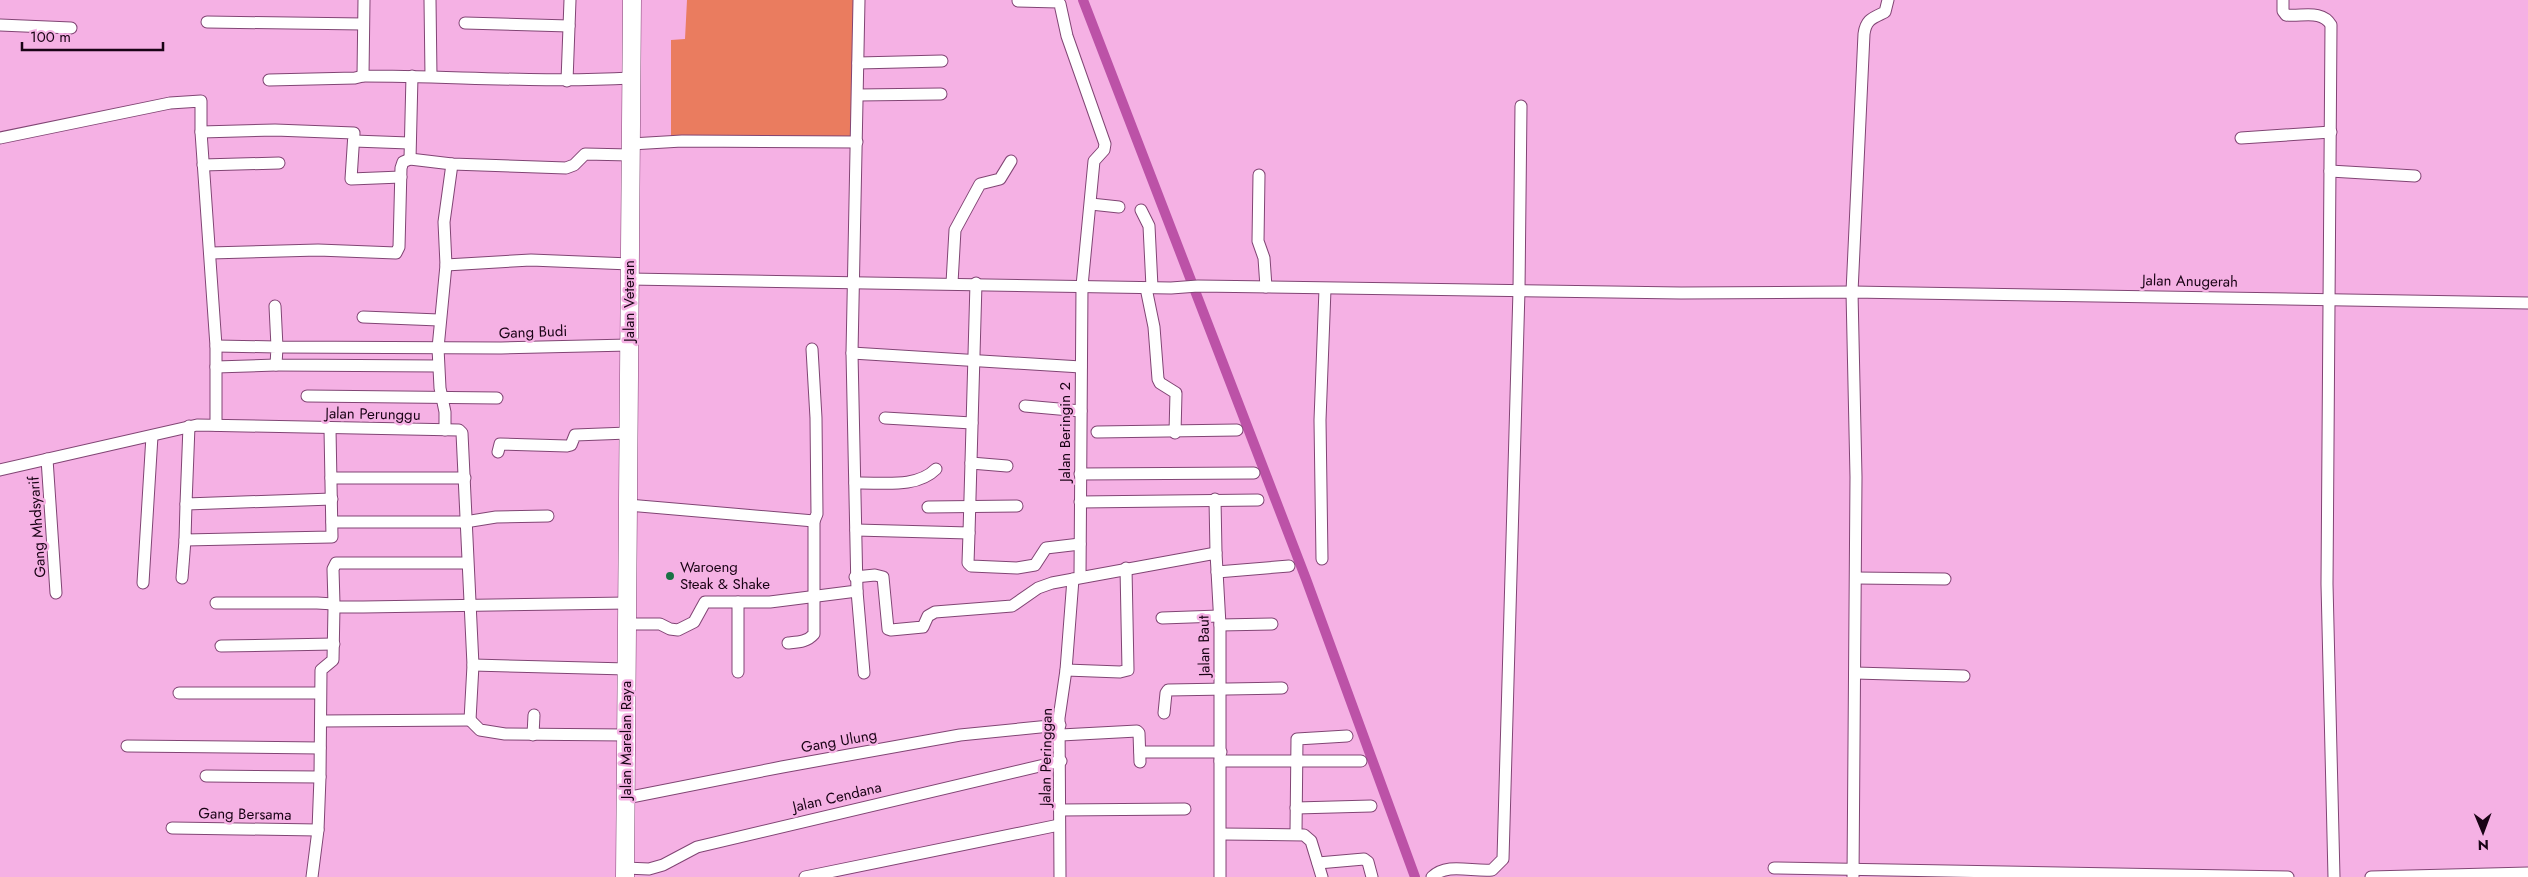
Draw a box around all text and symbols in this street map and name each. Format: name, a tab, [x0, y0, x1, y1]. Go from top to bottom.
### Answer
scale bar	[22, 20, 164, 52]
text: 100 m	[30, 26, 71, 48]
street label: Jalan Veteran	[618, 260, 640, 344]
street label: Jalan Anugerah	[2140, 269, 2238, 293]
street label: Gang Budi	[498, 320, 568, 344]
street label: Jalan Beringin 2	[1054, 382, 1076, 484]
street label: Jalan Perunggu	[323, 402, 421, 426]
street label: Gang Mhdsyarif	[22, 475, 52, 578]
place label: Waroeng Steak & Shake	[680, 556, 770, 595]
marker: Waroeng Steak & Shake	[664, 570, 676, 582]
street label: Jalan Baut	[1192, 615, 1216, 679]
street label: Jalan Marelan Raya	[615, 681, 637, 801]
street label: Jalan Peringgan	[1034, 708, 1058, 808]
street label: Gang Ulung	[799, 723, 879, 759]
street label: Jalan Cendana	[788, 776, 884, 818]
street label: Gang Bersama	[198, 802, 292, 826]
north arrow	[2458, 807, 2508, 857]
text: N	[2477, 835, 2489, 855]

